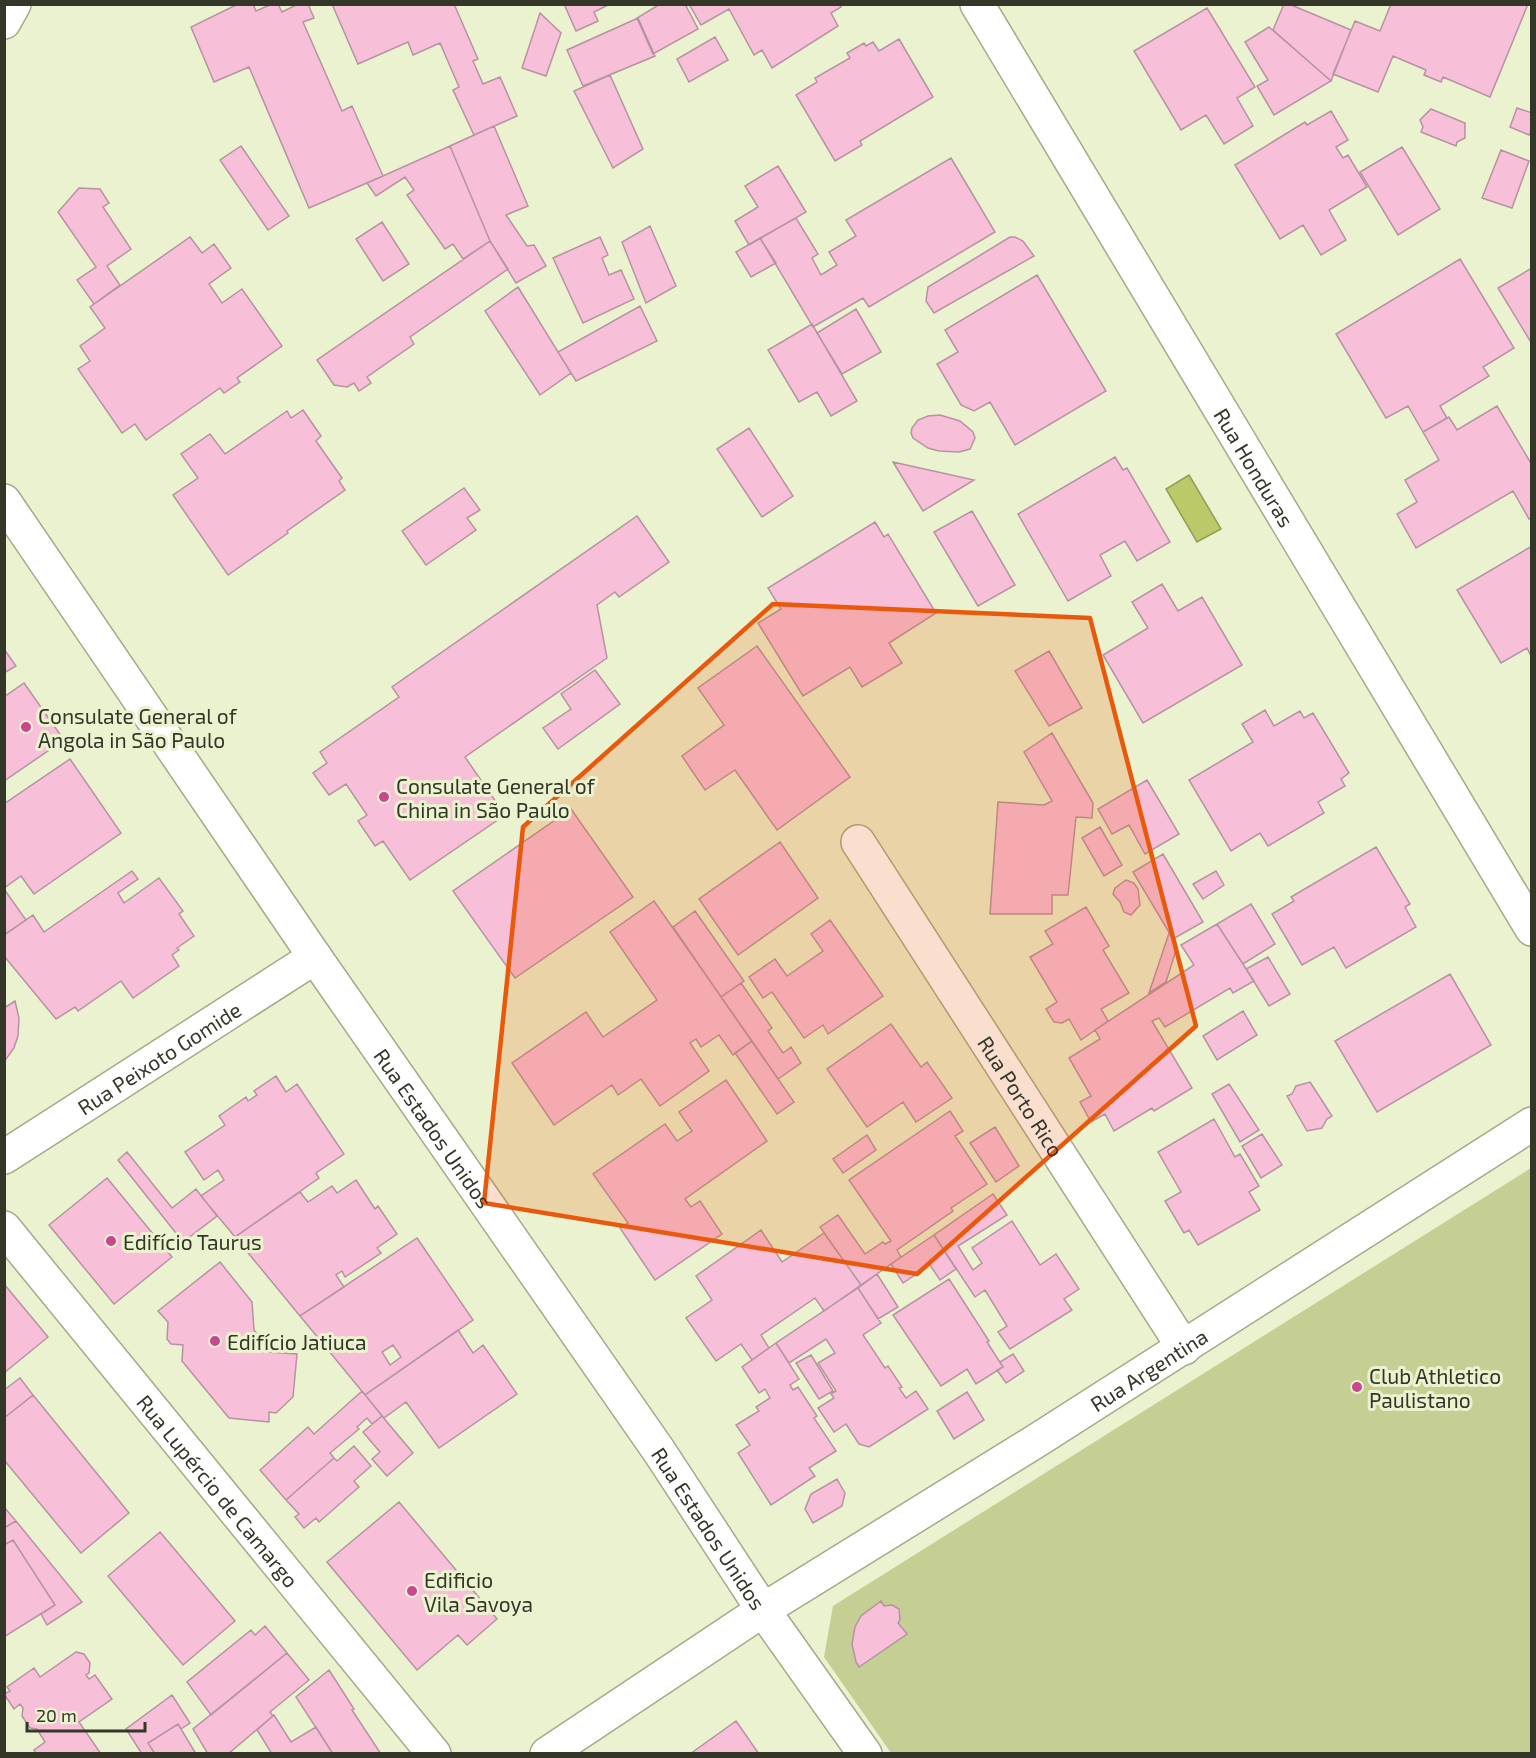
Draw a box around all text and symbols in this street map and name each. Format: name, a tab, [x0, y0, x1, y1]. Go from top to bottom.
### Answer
street label: Rua Honduras	[1210, 403, 1300, 531]
place label: Consulate General of Angola in São Paulo	[38, 703, 238, 752]
marker: Consulate General of Angola in São Paulo	[19, 720, 33, 734]
place label: Consulate General of China in São Paulo	[396, 773, 596, 822]
marker: Consulate General of China in São Paulo	[377, 790, 391, 804]
street label: Rua Peixoto Gomide	[72, 996, 245, 1119]
street label: Rua Porto Rico	[973, 1031, 1070, 1161]
street label: Rua Estados Unidos	[370, 1043, 498, 1212]
place label: Edifício Taurus	[123, 1229, 262, 1254]
marker: Edifício Taurus	[104, 1234, 118, 1248]
street label: Rua Argentina	[1085, 1323, 1212, 1416]
place label: Edifício Jatiuca	[227, 1329, 367, 1354]
marker: Edifício Jatiuca	[208, 1334, 222, 1348]
place label: Club Athletico Paulistano	[1369, 1363, 1501, 1412]
marker: Club Athletico Paulistano	[1350, 1380, 1364, 1394]
street label: Rua Lupércio de Camargo	[133, 1389, 305, 1592]
street label: Rua Estados Unidos	[647, 1442, 771, 1614]
place label: Edificio Vila Savoya	[424, 1567, 533, 1616]
marker: Edificio Vila Savoya	[405, 1584, 419, 1598]
scale bar	[27, 1695, 146, 1733]
text: 20 m	[36, 1704, 77, 1726]

